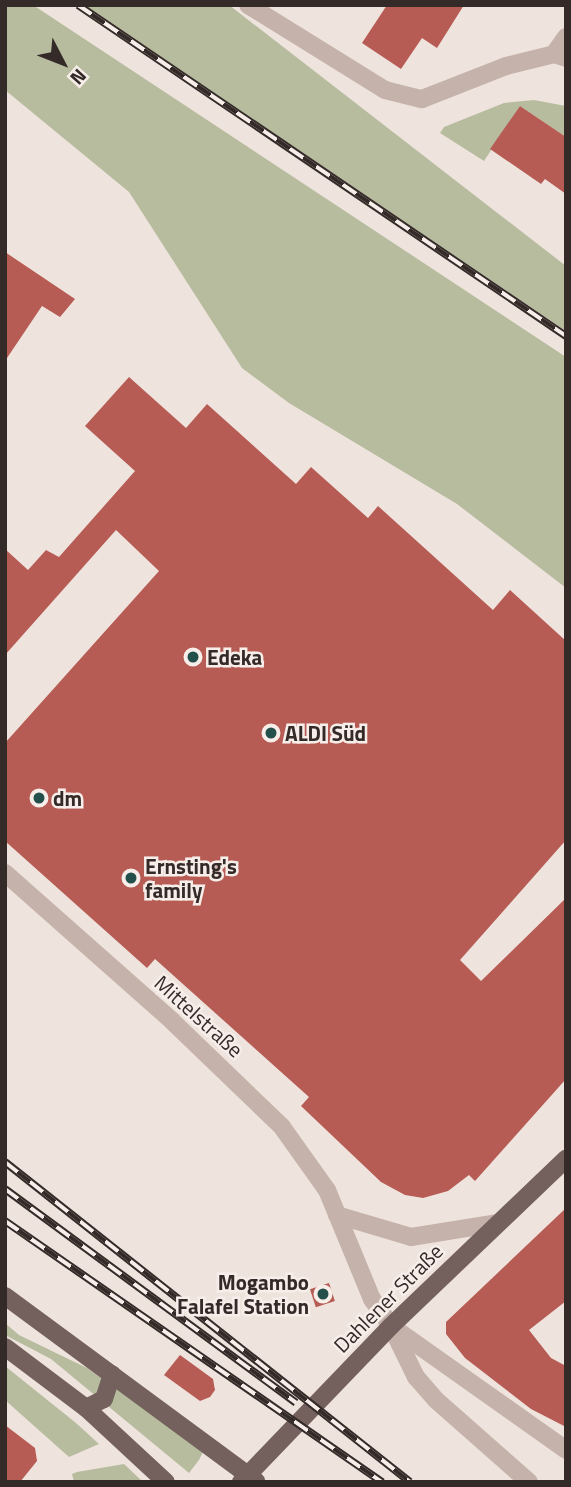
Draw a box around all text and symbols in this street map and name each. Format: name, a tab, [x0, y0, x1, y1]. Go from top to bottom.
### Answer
north arrow	[28, 28, 98, 98]
text: N	[64, 63, 94, 92]
place label: Edeka	[207, 644, 262, 670]
marker: Edeka	[185, 649, 201, 665]
place label: ALDI Süd	[285, 720, 366, 746]
marker: ALDI Süd	[263, 725, 279, 741]
place label: dm	[53, 785, 82, 811]
marker: dm	[31, 790, 47, 806]
place label: Ernsting's family	[145, 853, 237, 903]
marker: Ernsting's family	[123, 870, 139, 886]
street label: Mittelstraße	[150, 970, 248, 1062]
street label: Dahlener Straße	[328, 1238, 448, 1358]
place label: Mogambo Falafel Station	[177, 1269, 309, 1319]
marker: Mogambo Falafel Station	[315, 1286, 331, 1302]

